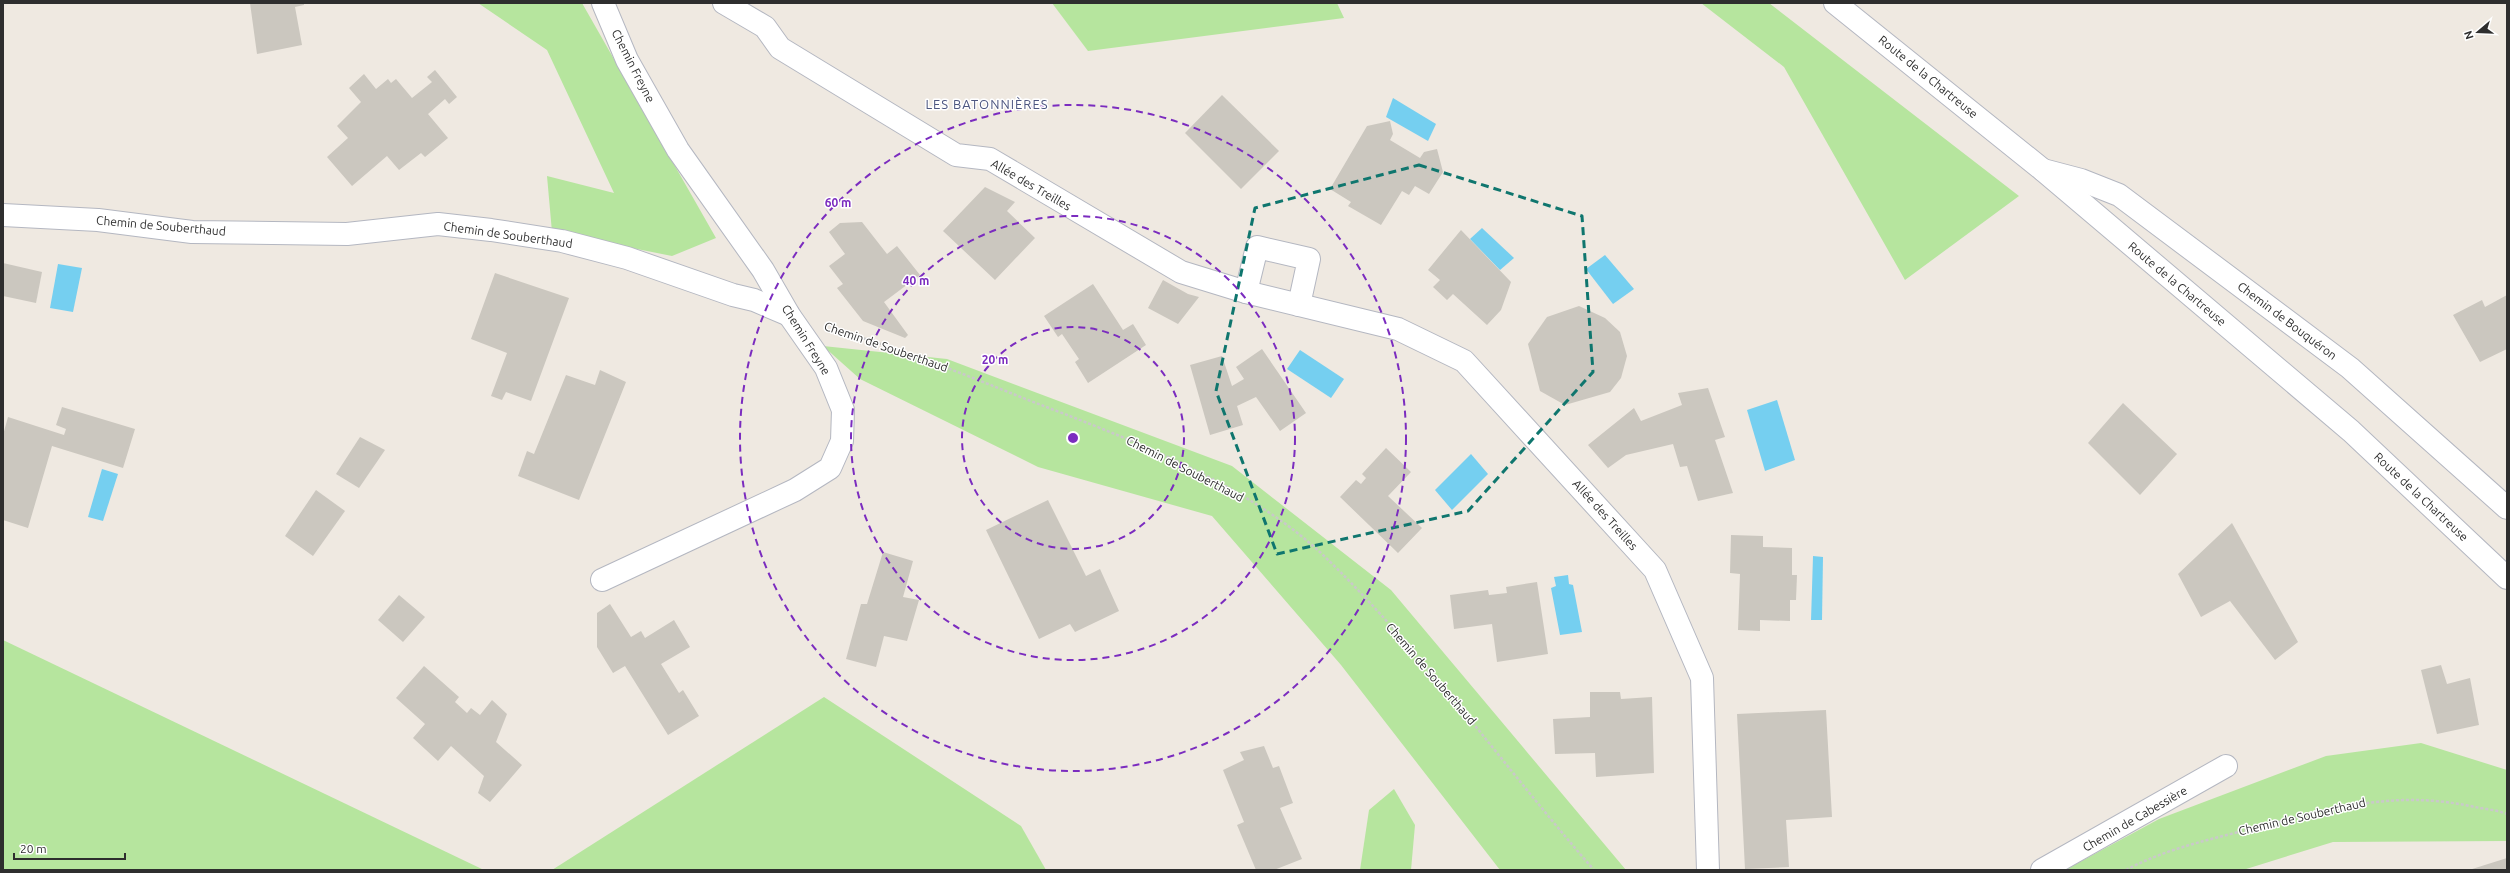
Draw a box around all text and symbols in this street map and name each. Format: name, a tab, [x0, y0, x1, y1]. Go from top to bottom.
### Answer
north arrow	[2458, 12, 2498, 52]
street label: Chemin Freyne	[609, 27, 657, 104]
text: N	[2462, 29, 2476, 41]
street label: Route de la Chartreuse	[1876, 33, 1980, 120]
district label: LES BATONNIÈRES	[925, 96, 1049, 111]
street label: Allée des Treilles	[989, 156, 1074, 213]
text: 60 m	[825, 196, 851, 209]
street label: Chemin de Souberthaud	[96, 213, 226, 238]
street label: Chemin de Souberthaud	[443, 219, 573, 250]
street label: Route de la Chartreuse	[2126, 239, 2229, 328]
text: 40 m	[903, 274, 929, 287]
street label: Chemin de Bouquéron	[2235, 279, 2339, 362]
street label: Chemin Freyne	[780, 302, 833, 377]
street label: Chemin de Souberthaud	[823, 319, 950, 374]
text: 20 m	[982, 353, 1008, 366]
centre of rings	[1066, 431, 1080, 445]
street label: Chemin de Souberthaud	[1124, 433, 1246, 504]
street label: Route de la Chartreuse	[2372, 450, 2471, 543]
street label: Allée des Treilles	[1570, 477, 1640, 553]
street label: Chemin de Souberthaud	[1384, 620, 1479, 727]
street label: Chemin de Cabessière	[2080, 783, 2189, 854]
street label: Chemin de Souberthaud	[2237, 796, 2367, 837]
scale bar	[14, 835, 125, 861]
text: 20 m	[20, 842, 47, 855]

